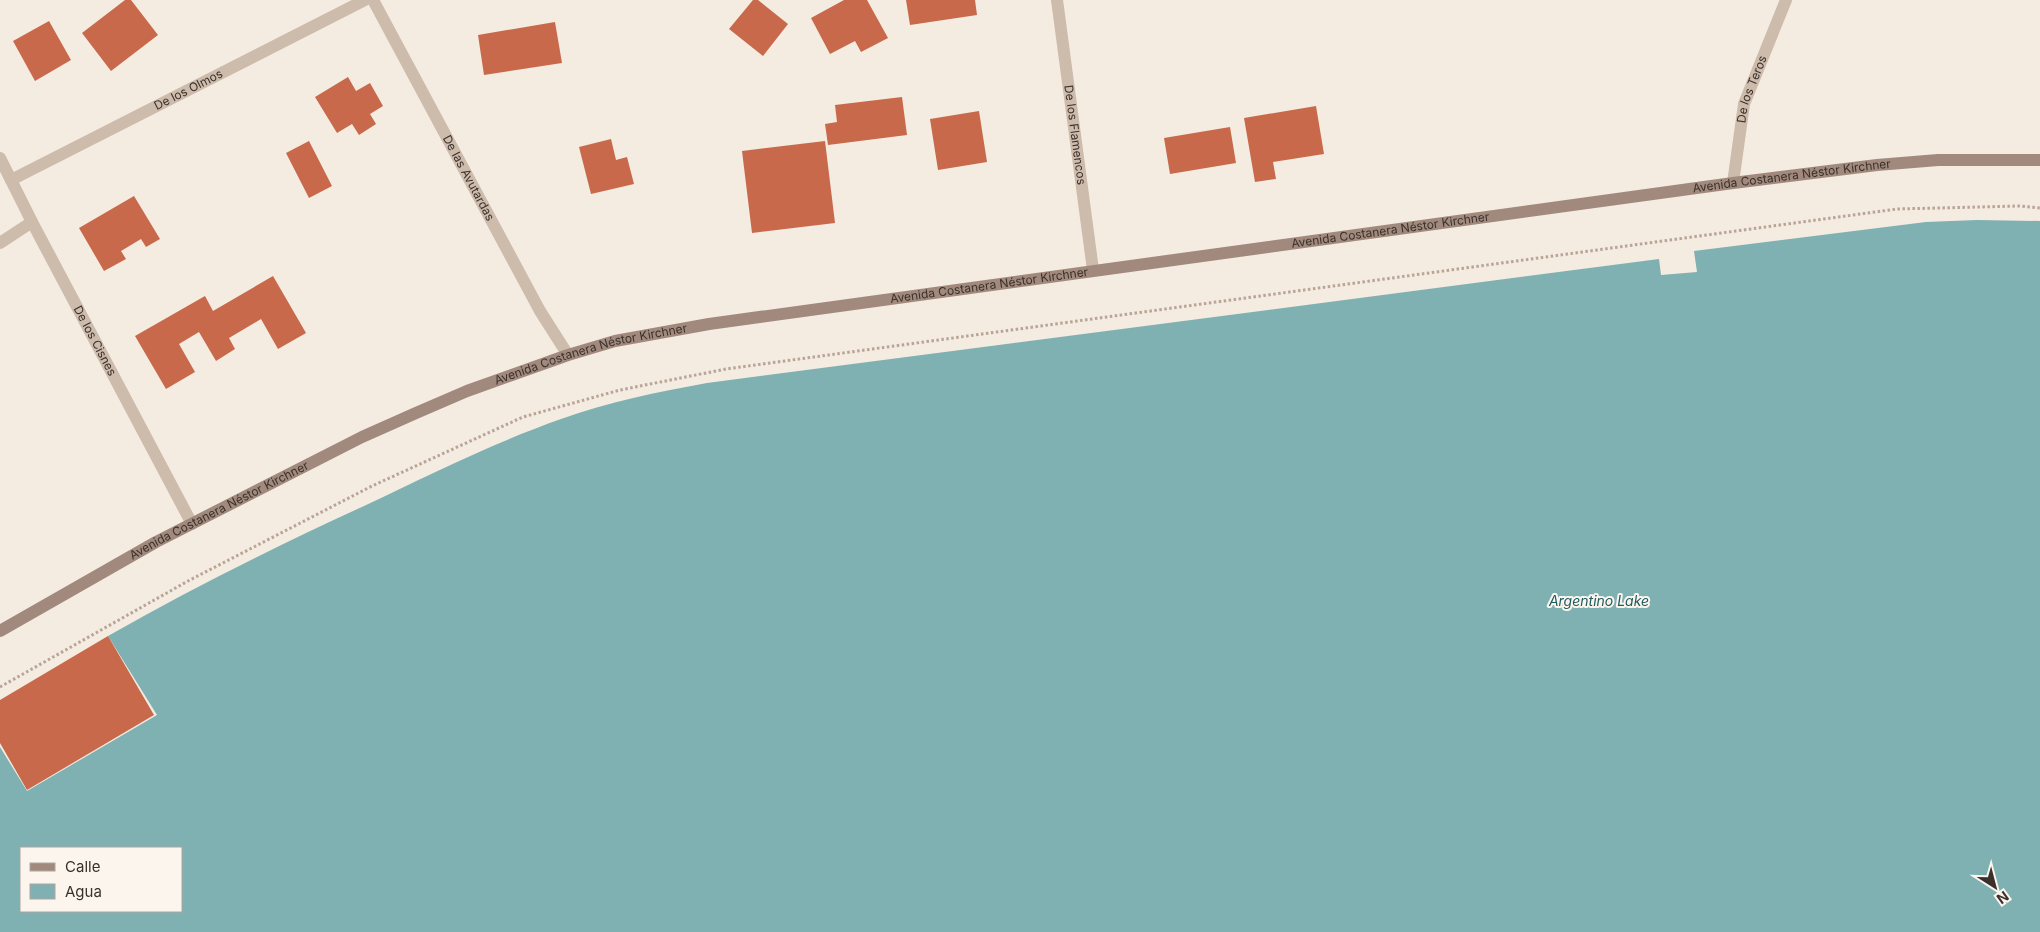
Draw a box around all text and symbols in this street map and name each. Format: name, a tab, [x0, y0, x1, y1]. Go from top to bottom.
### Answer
street label: De los Teros	[1733, 53, 1770, 124]
street label: De los Olmos	[151, 66, 225, 113]
street label: De los Flamencos	[1061, 84, 1090, 186]
street label: De las Avutardas	[440, 132, 498, 223]
street label: Avenida Costanera Néstor Kirchner	[1692, 156, 1892, 195]
street label: Avenida Costanera Néstor Kirchner	[1290, 209, 1491, 251]
street label: Avenida Costanera Néstor Kirchner	[889, 264, 1089, 306]
street label: De los Cisnes	[71, 303, 120, 378]
street label: Avenida Costanera Néstor Kirchner	[492, 320, 689, 388]
street label: Avenida Costanera Néstor Kirchner	[126, 457, 311, 563]
water label: Argentino Lake	[1548, 592, 1649, 609]
legend	[20, 847, 182, 912]
text: Calle	[65, 857, 100, 876]
north arrow	[1970, 862, 2020, 912]
text: Agua	[65, 882, 102, 901]
text: N	[1994, 888, 2012, 908]

